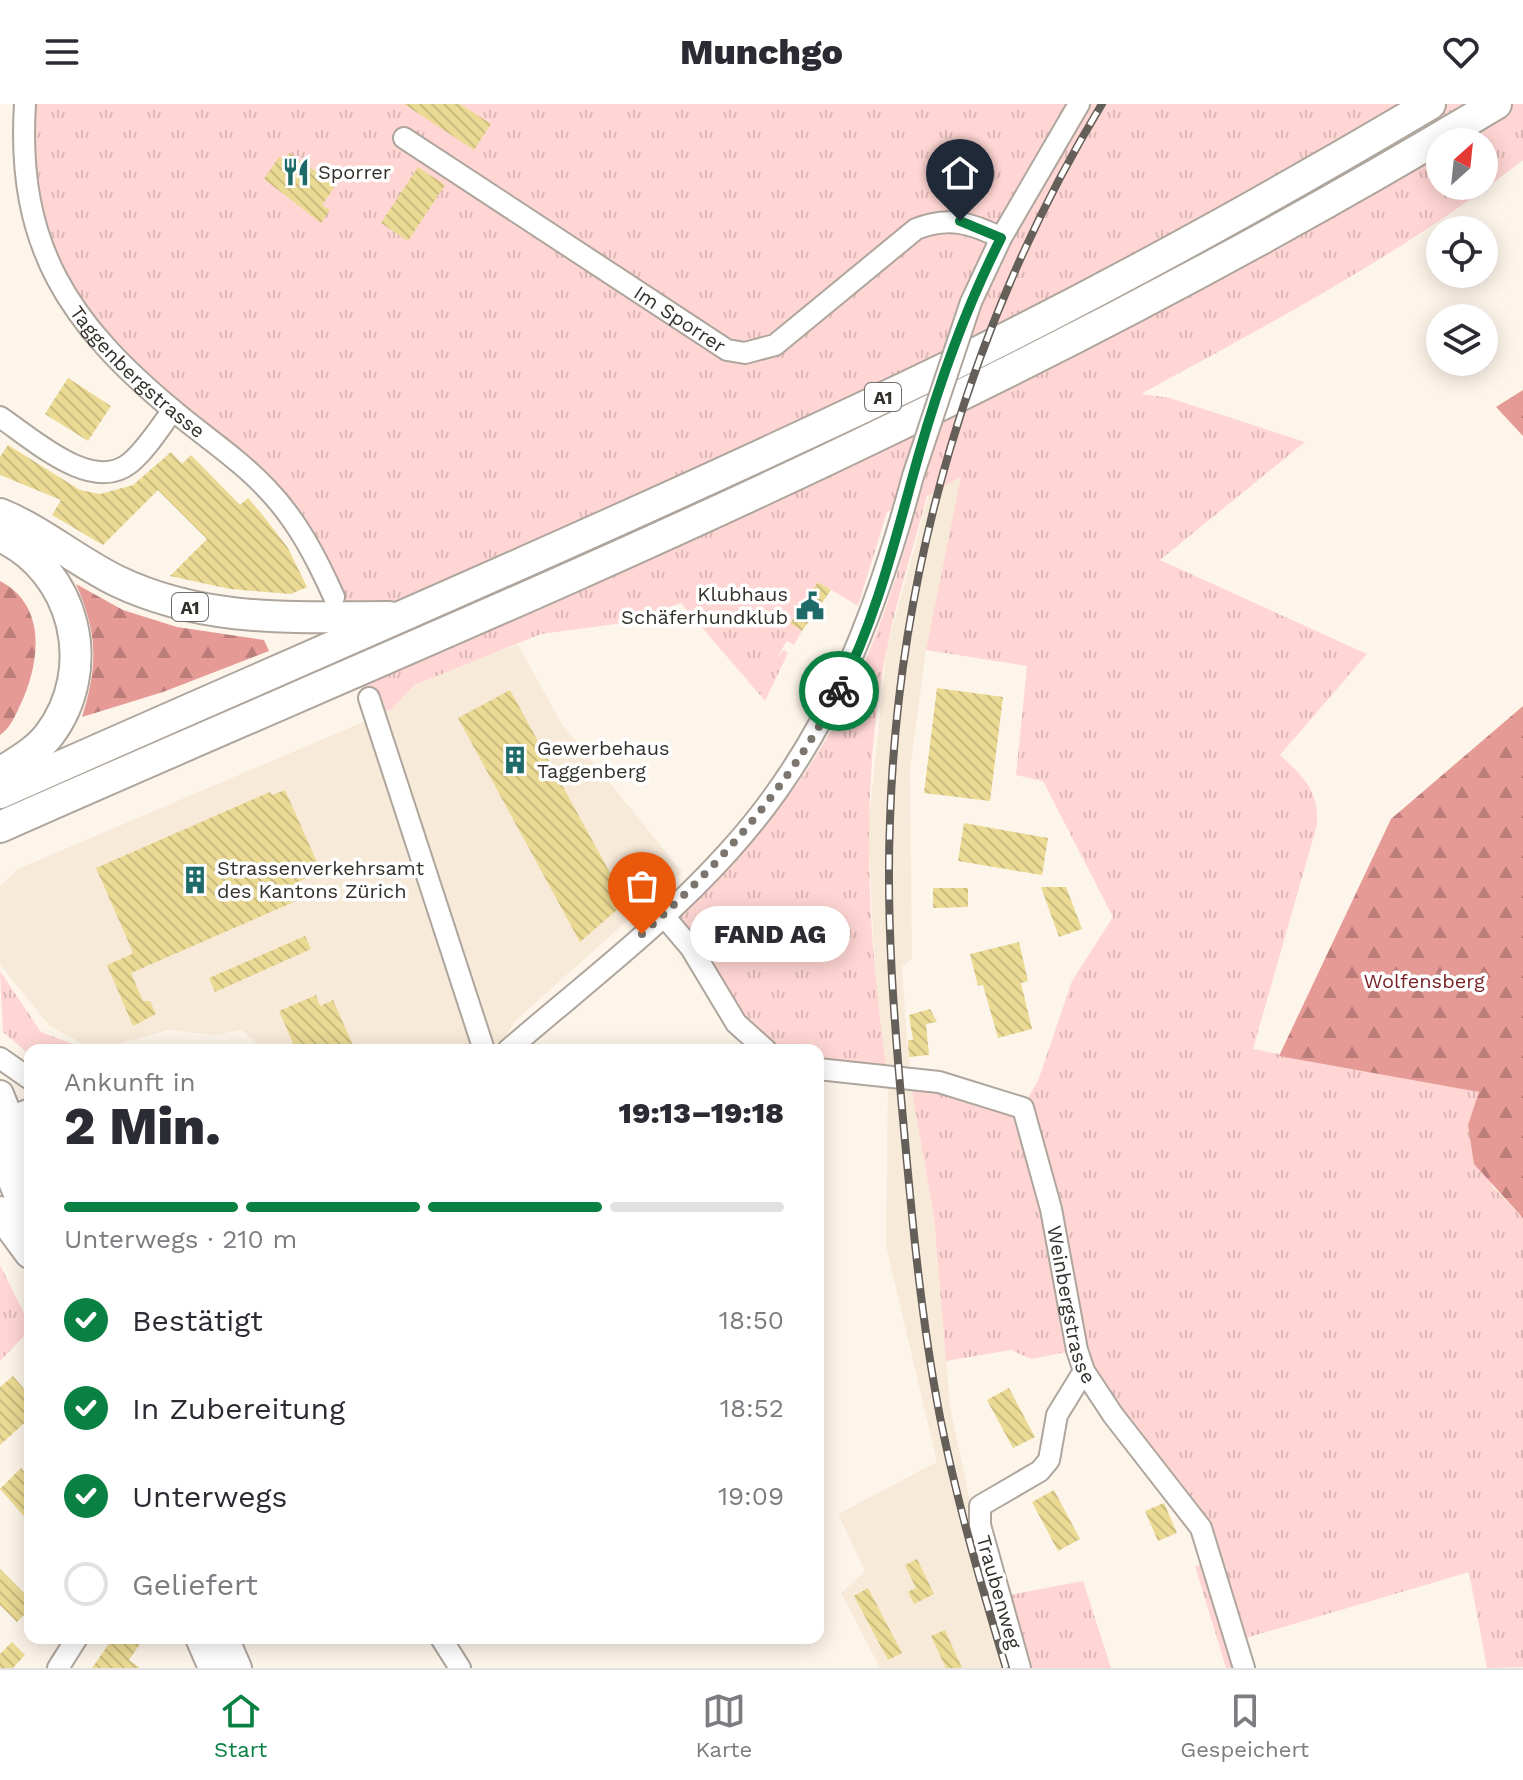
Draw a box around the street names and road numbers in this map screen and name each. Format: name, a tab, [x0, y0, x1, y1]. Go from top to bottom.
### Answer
street label: Im Sporrer	[630, 280, 730, 358]
street label: Taggenbergstrasse	[65, 301, 210, 443]
road number: A1	[865, 383, 901, 411]
road number: A1	[172, 593, 208, 621]
street label: Weinbergstrasse	[1042, 1224, 1101, 1388]
street label: Traubenweg	[971, 1532, 1027, 1652]

